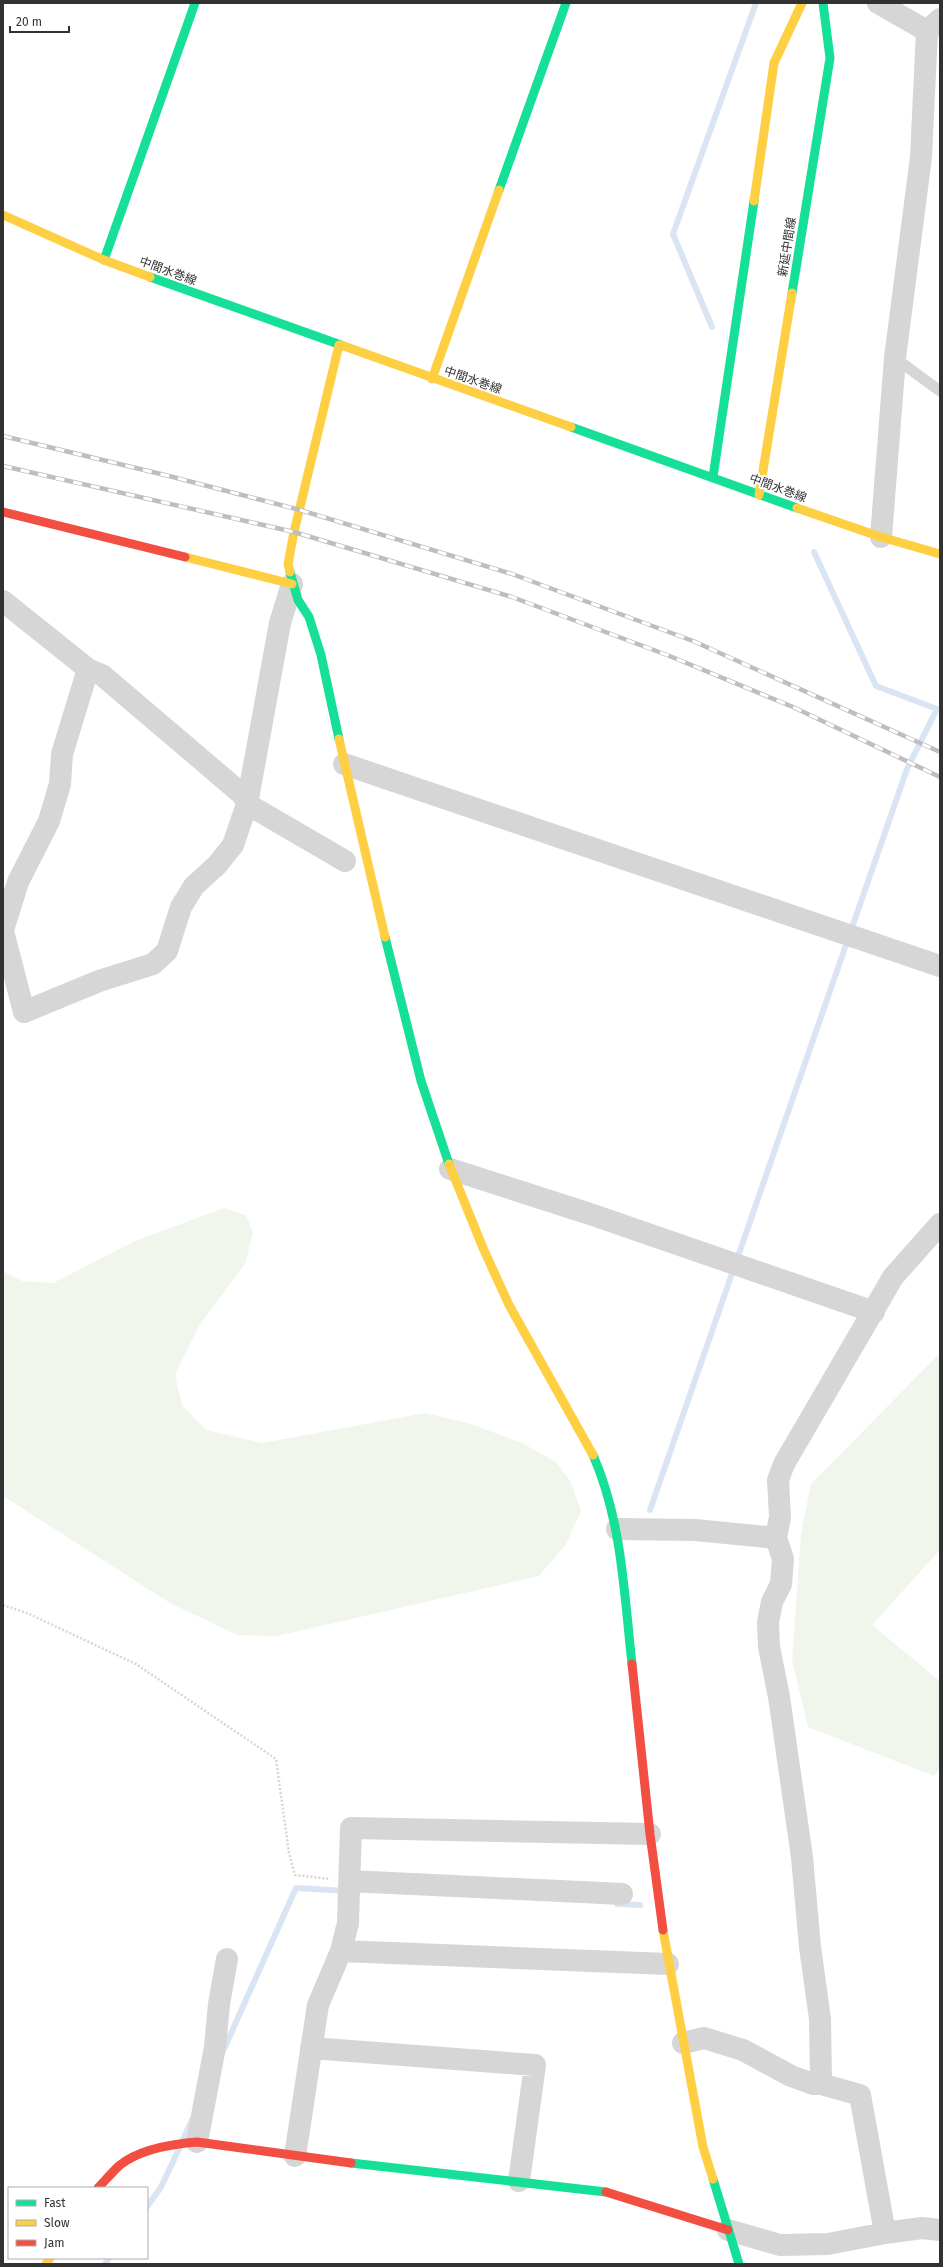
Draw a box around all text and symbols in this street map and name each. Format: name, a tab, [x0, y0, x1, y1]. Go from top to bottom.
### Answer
scale bar	[10, 8, 69, 34]
text: 20 m	[16, 15, 42, 29]
street label: 新延中間線	[775, 216, 799, 278]
street label: 中間水巻線	[137, 254, 199, 288]
street label: 中間水巻線	[442, 364, 504, 396]
street label: 中間水巻線	[747, 471, 809, 505]
legend	[8, 2187, 148, 2259]
text: Fast	[44, 2196, 66, 2210]
text: Slow	[44, 2216, 70, 2230]
text: Jam	[44, 2236, 64, 2250]

